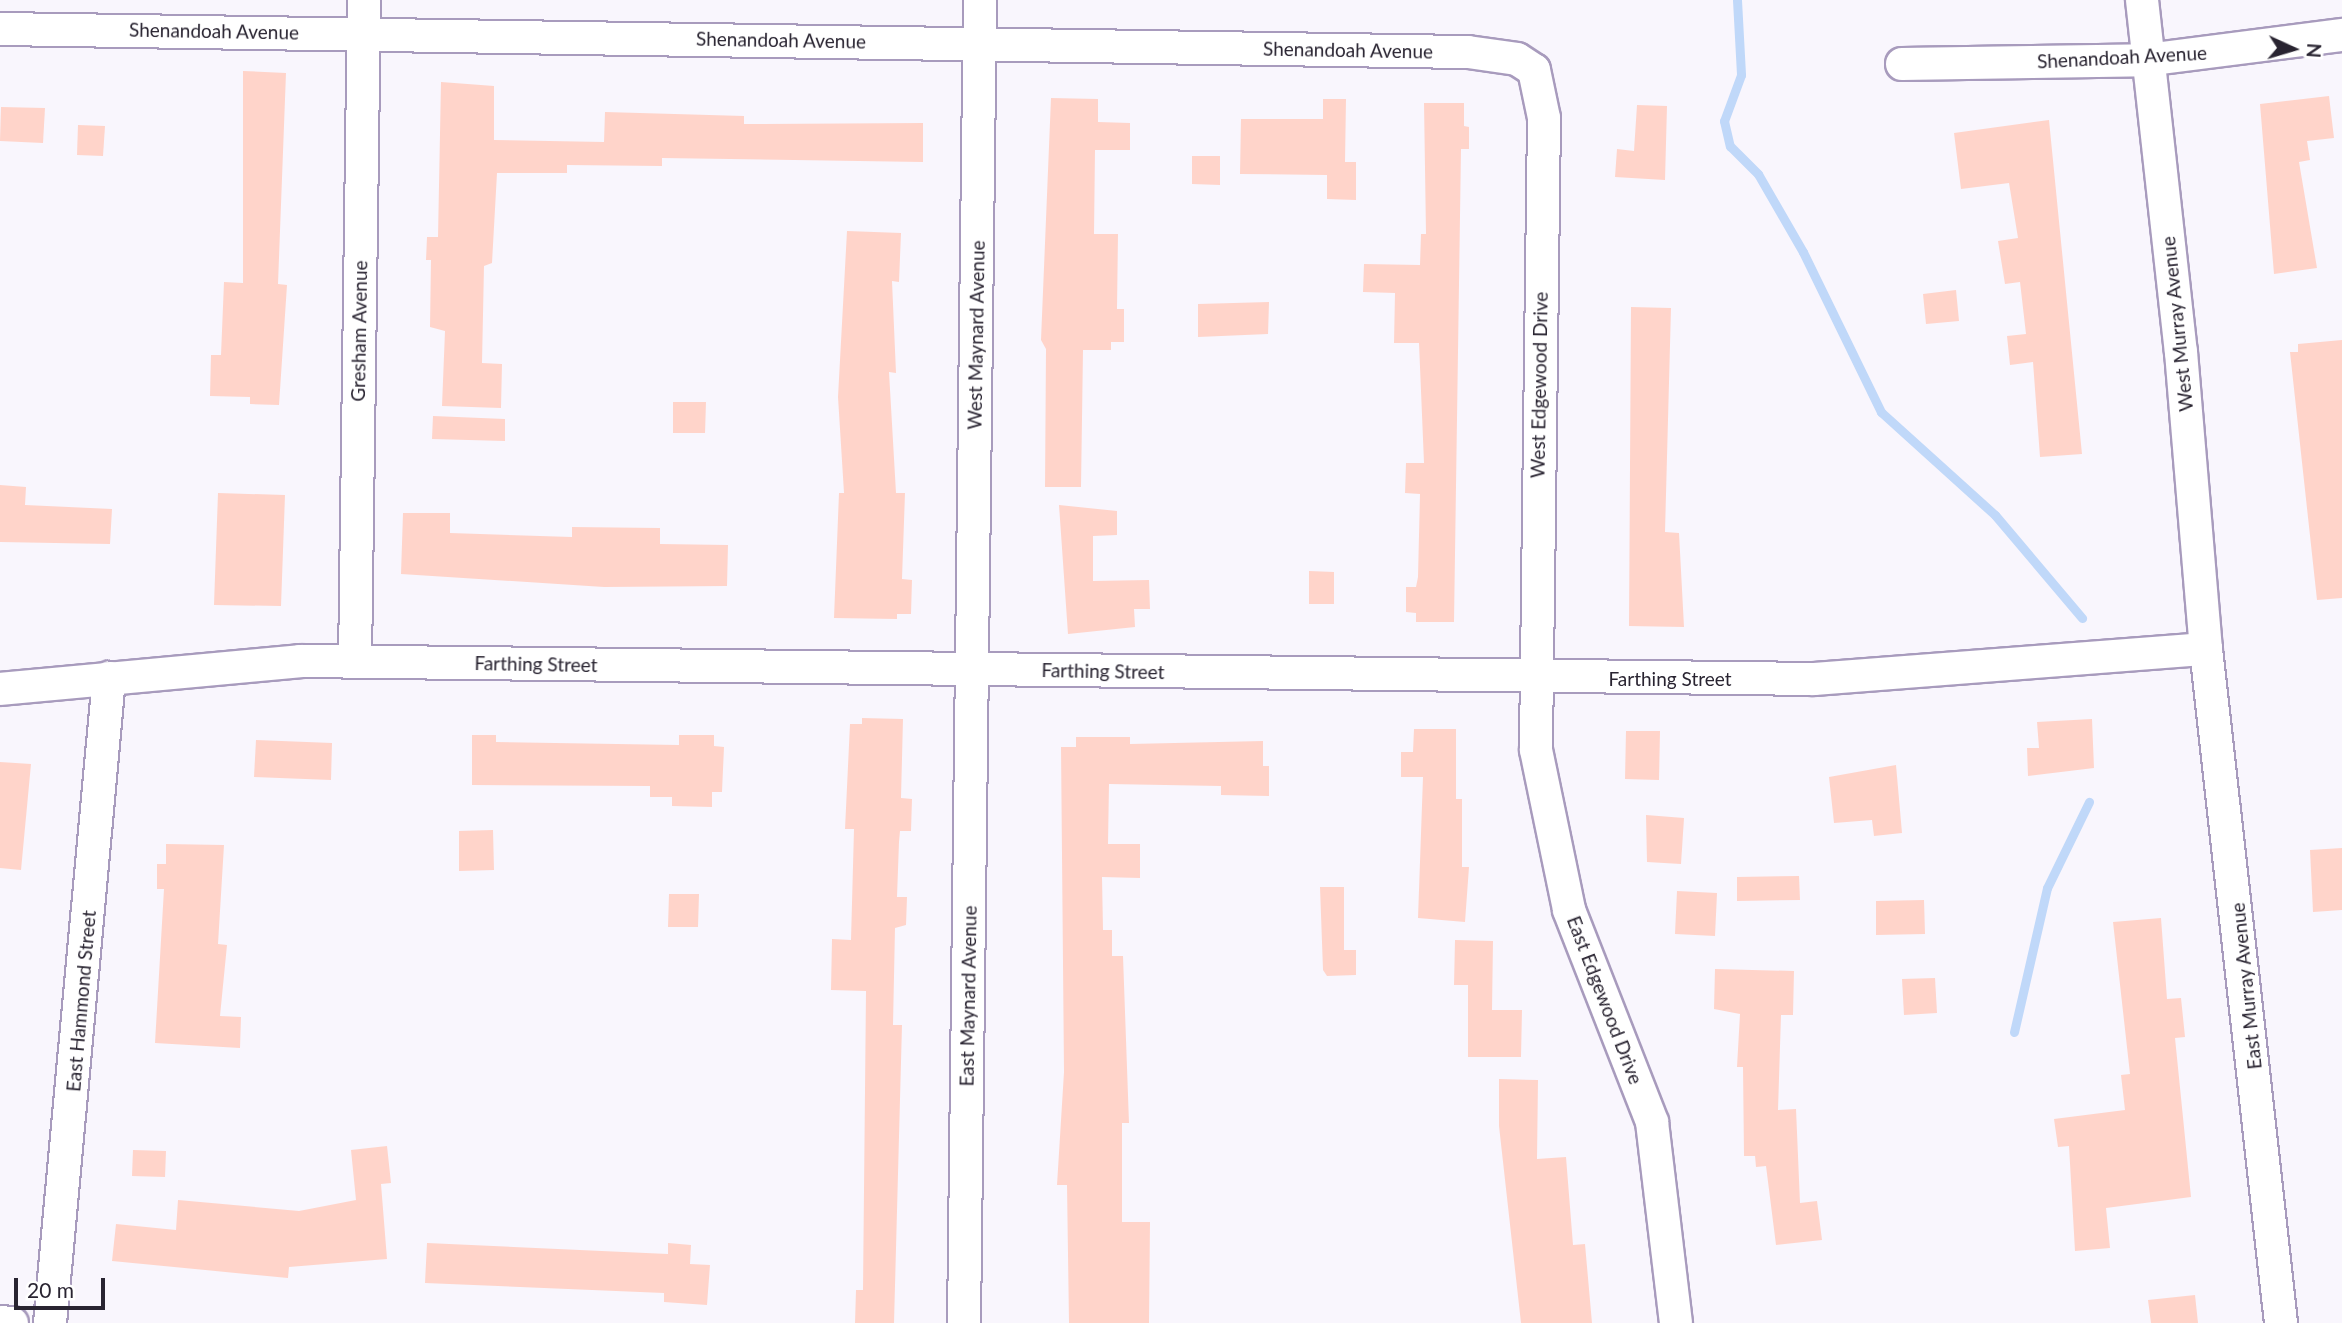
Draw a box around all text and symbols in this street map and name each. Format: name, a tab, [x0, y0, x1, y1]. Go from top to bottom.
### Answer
north arrow	[2258, 14, 2328, 84]
street label: Shenandoah Avenue	[128, 18, 300, 44]
street label: Shenandoah Avenue	[695, 27, 867, 53]
street label: Shenandoah Avenue	[1262, 37, 1434, 63]
street label: Shenandoah Avenue	[2036, 41, 2208, 73]
text: N	[2302, 42, 2326, 59]
street label: West Murray Avenue	[2156, 235, 2198, 413]
street label: West Maynard Avenue	[963, 240, 989, 430]
street label: Gresham Avenue	[346, 260, 372, 402]
street label: West Edgewood Drive	[1526, 292, 1552, 478]
street label: Farthing Street	[474, 652, 598, 676]
street label: Farthing Street	[1041, 659, 1165, 683]
street label: Farthing Street	[1608, 668, 1732, 690]
street label: East Murray Avenue	[2226, 901, 2266, 1071]
street label: East Maynard Avenue	[955, 905, 981, 1087]
street label: East Hammond Street	[62, 909, 100, 1093]
street label: East Edgewood Drive	[1562, 913, 1648, 1087]
scale bar	[18, 1264, 108, 1308]
text: 20 m	[27, 1277, 74, 1302]

